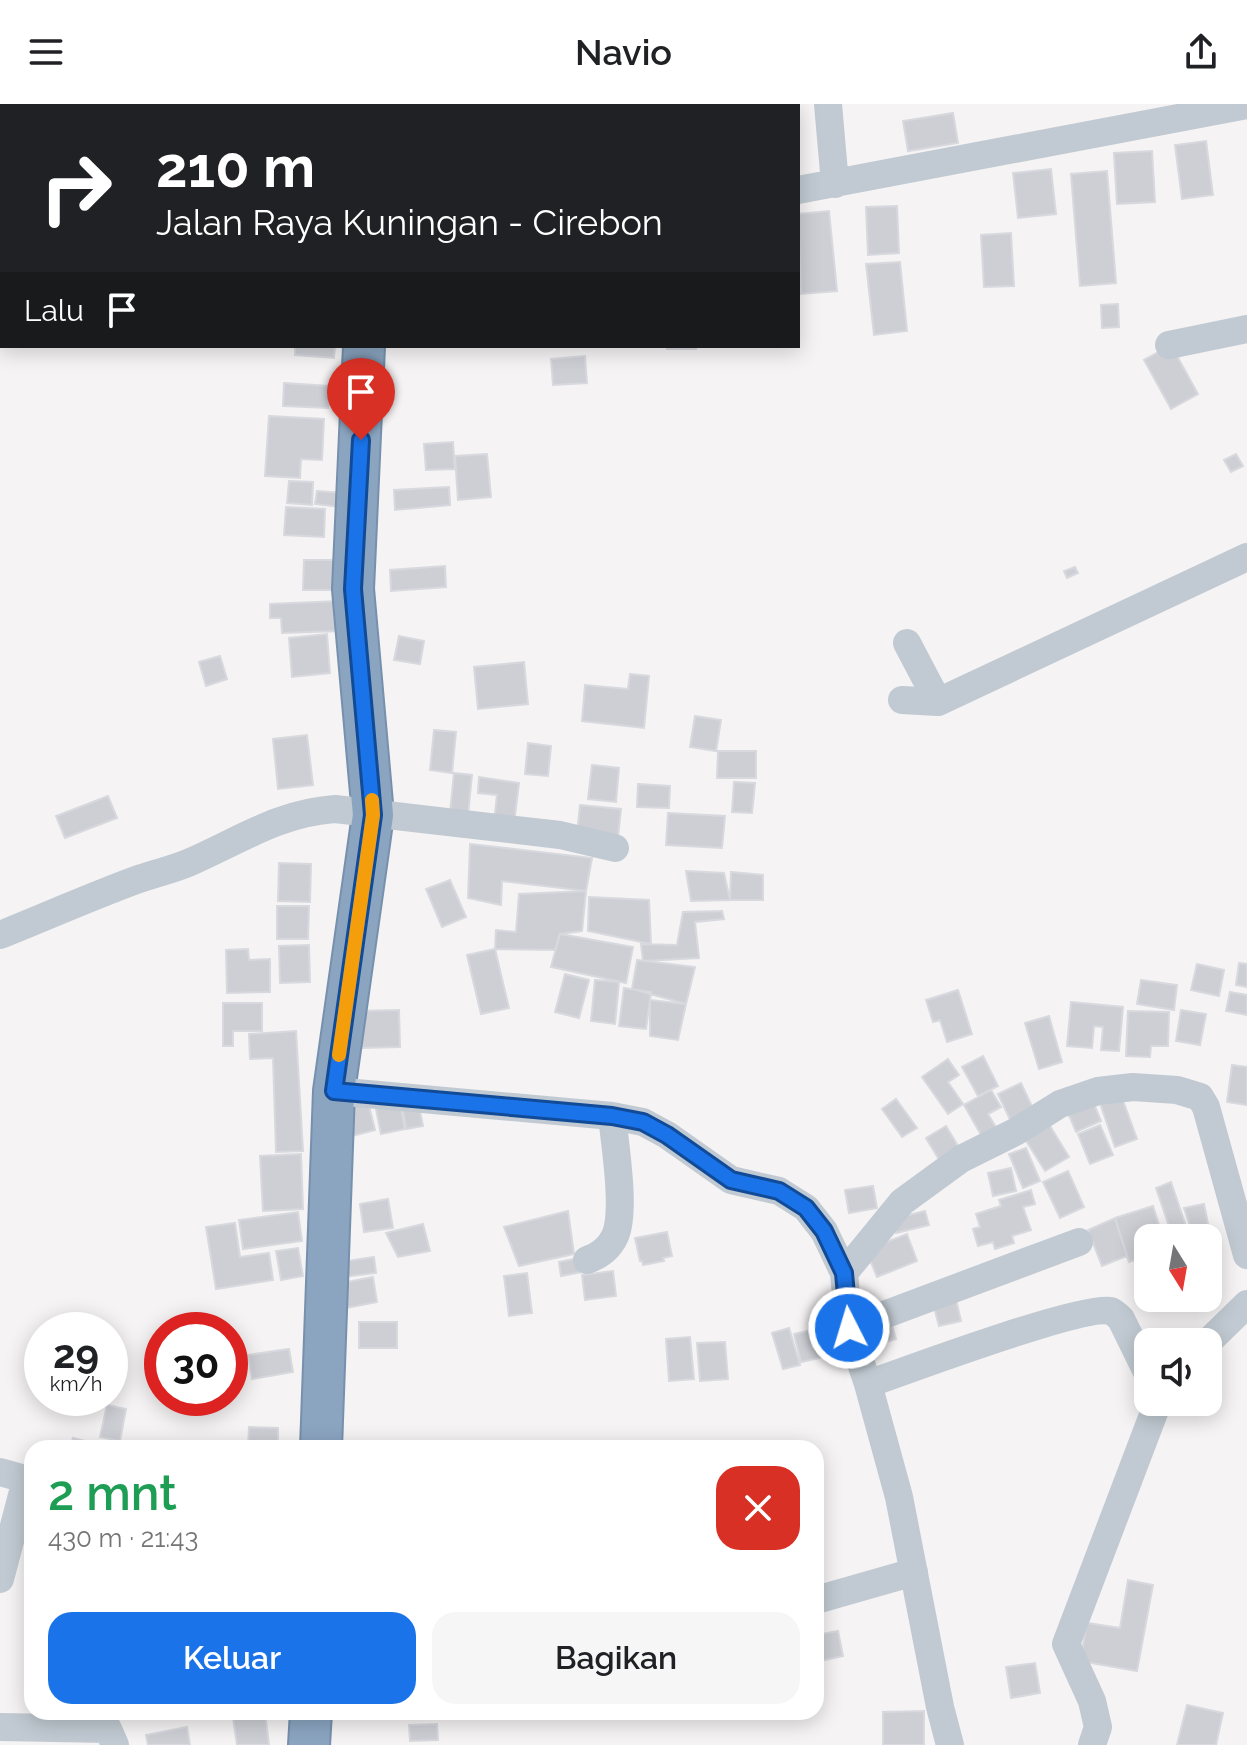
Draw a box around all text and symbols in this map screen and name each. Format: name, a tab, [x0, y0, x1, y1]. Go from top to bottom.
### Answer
icon: menu	[24, 30, 68, 74]
icon: share	[1179, 30, 1223, 74]
text: Navio	[575, 31, 672, 73]
text: 210 m	[156, 134, 315, 200]
icon: right	[24, 136, 128, 240]
text: Jalan Raya Kuningan - Cirebon	[156, 201, 663, 243]
icon: arrive	[100, 288, 144, 332]
text: Lalu	[24, 293, 84, 328]
pin	[327, 358, 395, 440]
icon: arrive	[339, 370, 383, 414]
north arrow	[1134, 1224, 1222, 1312]
map controls	[1134, 1224, 1222, 1416]
position arrow	[807, 1286, 891, 1370]
speed limit sign: 30	[144, 1312, 248, 1416]
button: sound	[1134, 1328, 1222, 1416]
text: 29	[53, 1330, 99, 1377]
text: km/h	[50, 1372, 102, 1396]
text: 2 mnt	[48, 1465, 177, 1521]
button: close	[716, 1466, 800, 1550]
text: 430 m · 21:43	[48, 1523, 198, 1553]
button: Keluar	[48, 1612, 416, 1704]
button: Bagikan	[432, 1612, 800, 1704]

